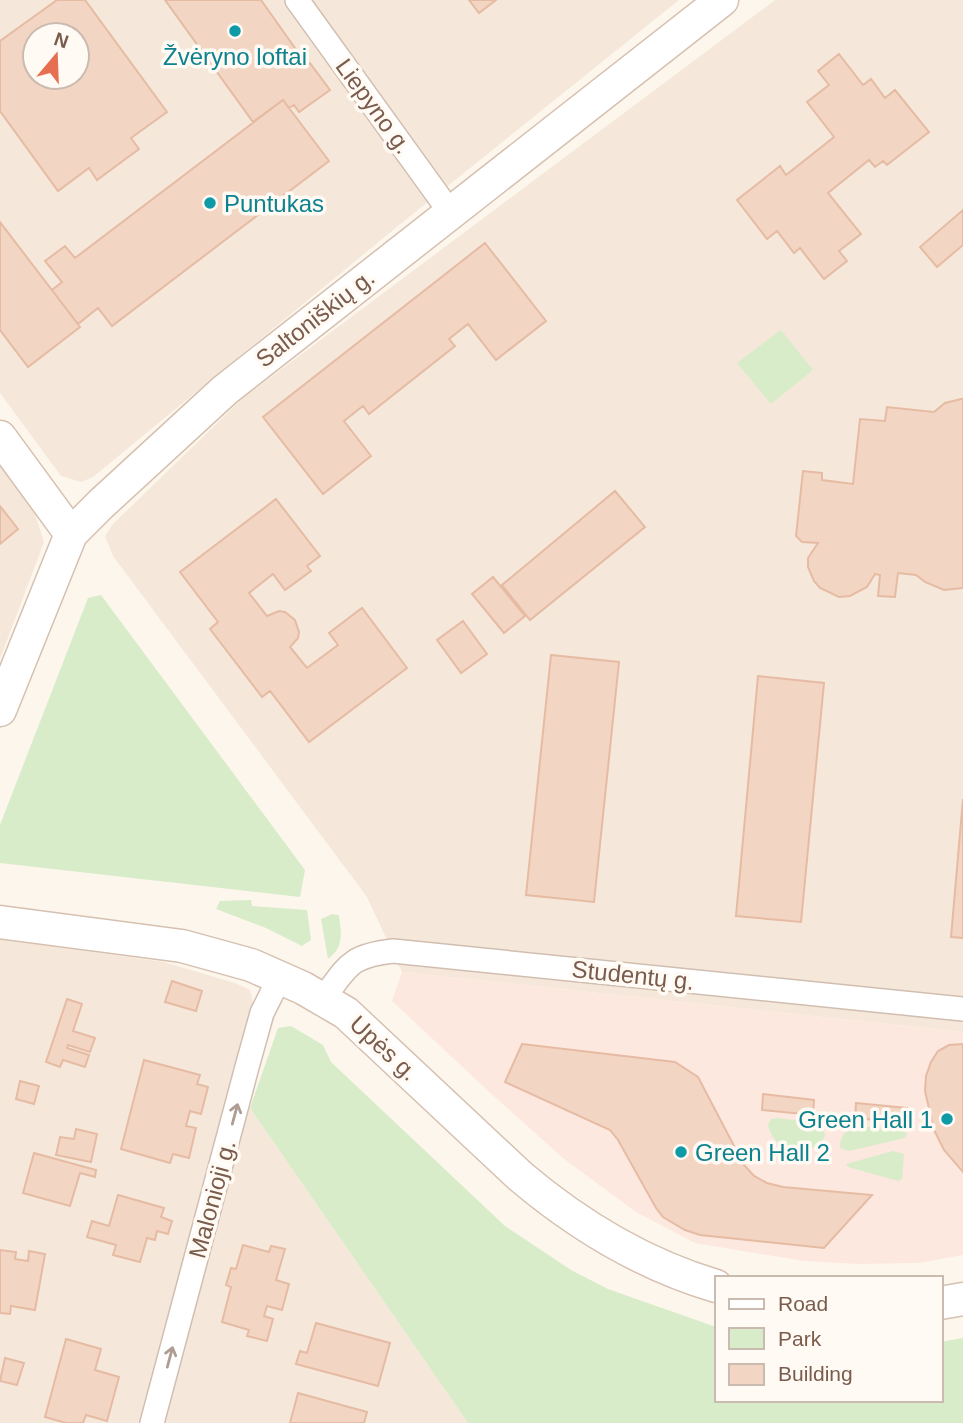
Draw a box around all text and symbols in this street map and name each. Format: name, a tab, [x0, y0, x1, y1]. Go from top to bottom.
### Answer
north arrow	[21, 21, 91, 91]
marker: Žvėryno loftai	[227, 23, 243, 39]
text: N	[51, 28, 71, 53]
place label: Žvėryno loftai	[163, 43, 307, 70]
street label: Liepyno g.	[331, 53, 417, 159]
place label: Puntukas	[224, 190, 324, 217]
marker: Puntukas	[202, 195, 218, 211]
street label: Saltoniškių g.	[250, 263, 380, 373]
street label: Studentų g.	[571, 955, 695, 995]
street label: Upės g.	[345, 1010, 423, 1086]
one-way arrow	[229, 1103, 242, 1125]
place label: Green Hall 1	[798, 1106, 933, 1133]
marker: Green Hall 1	[939, 1111, 955, 1127]
street label: Malonioji g.	[183, 1137, 241, 1261]
place label: Green Hall 2	[695, 1139, 830, 1166]
marker: Green Hall 2	[673, 1144, 689, 1160]
legend	[715, 1276, 942, 1402]
text: Road	[778, 1292, 828, 1315]
text: Park	[778, 1327, 822, 1350]
one-way arrow	[164, 1346, 177, 1369]
text: Building	[778, 1362, 853, 1385]

